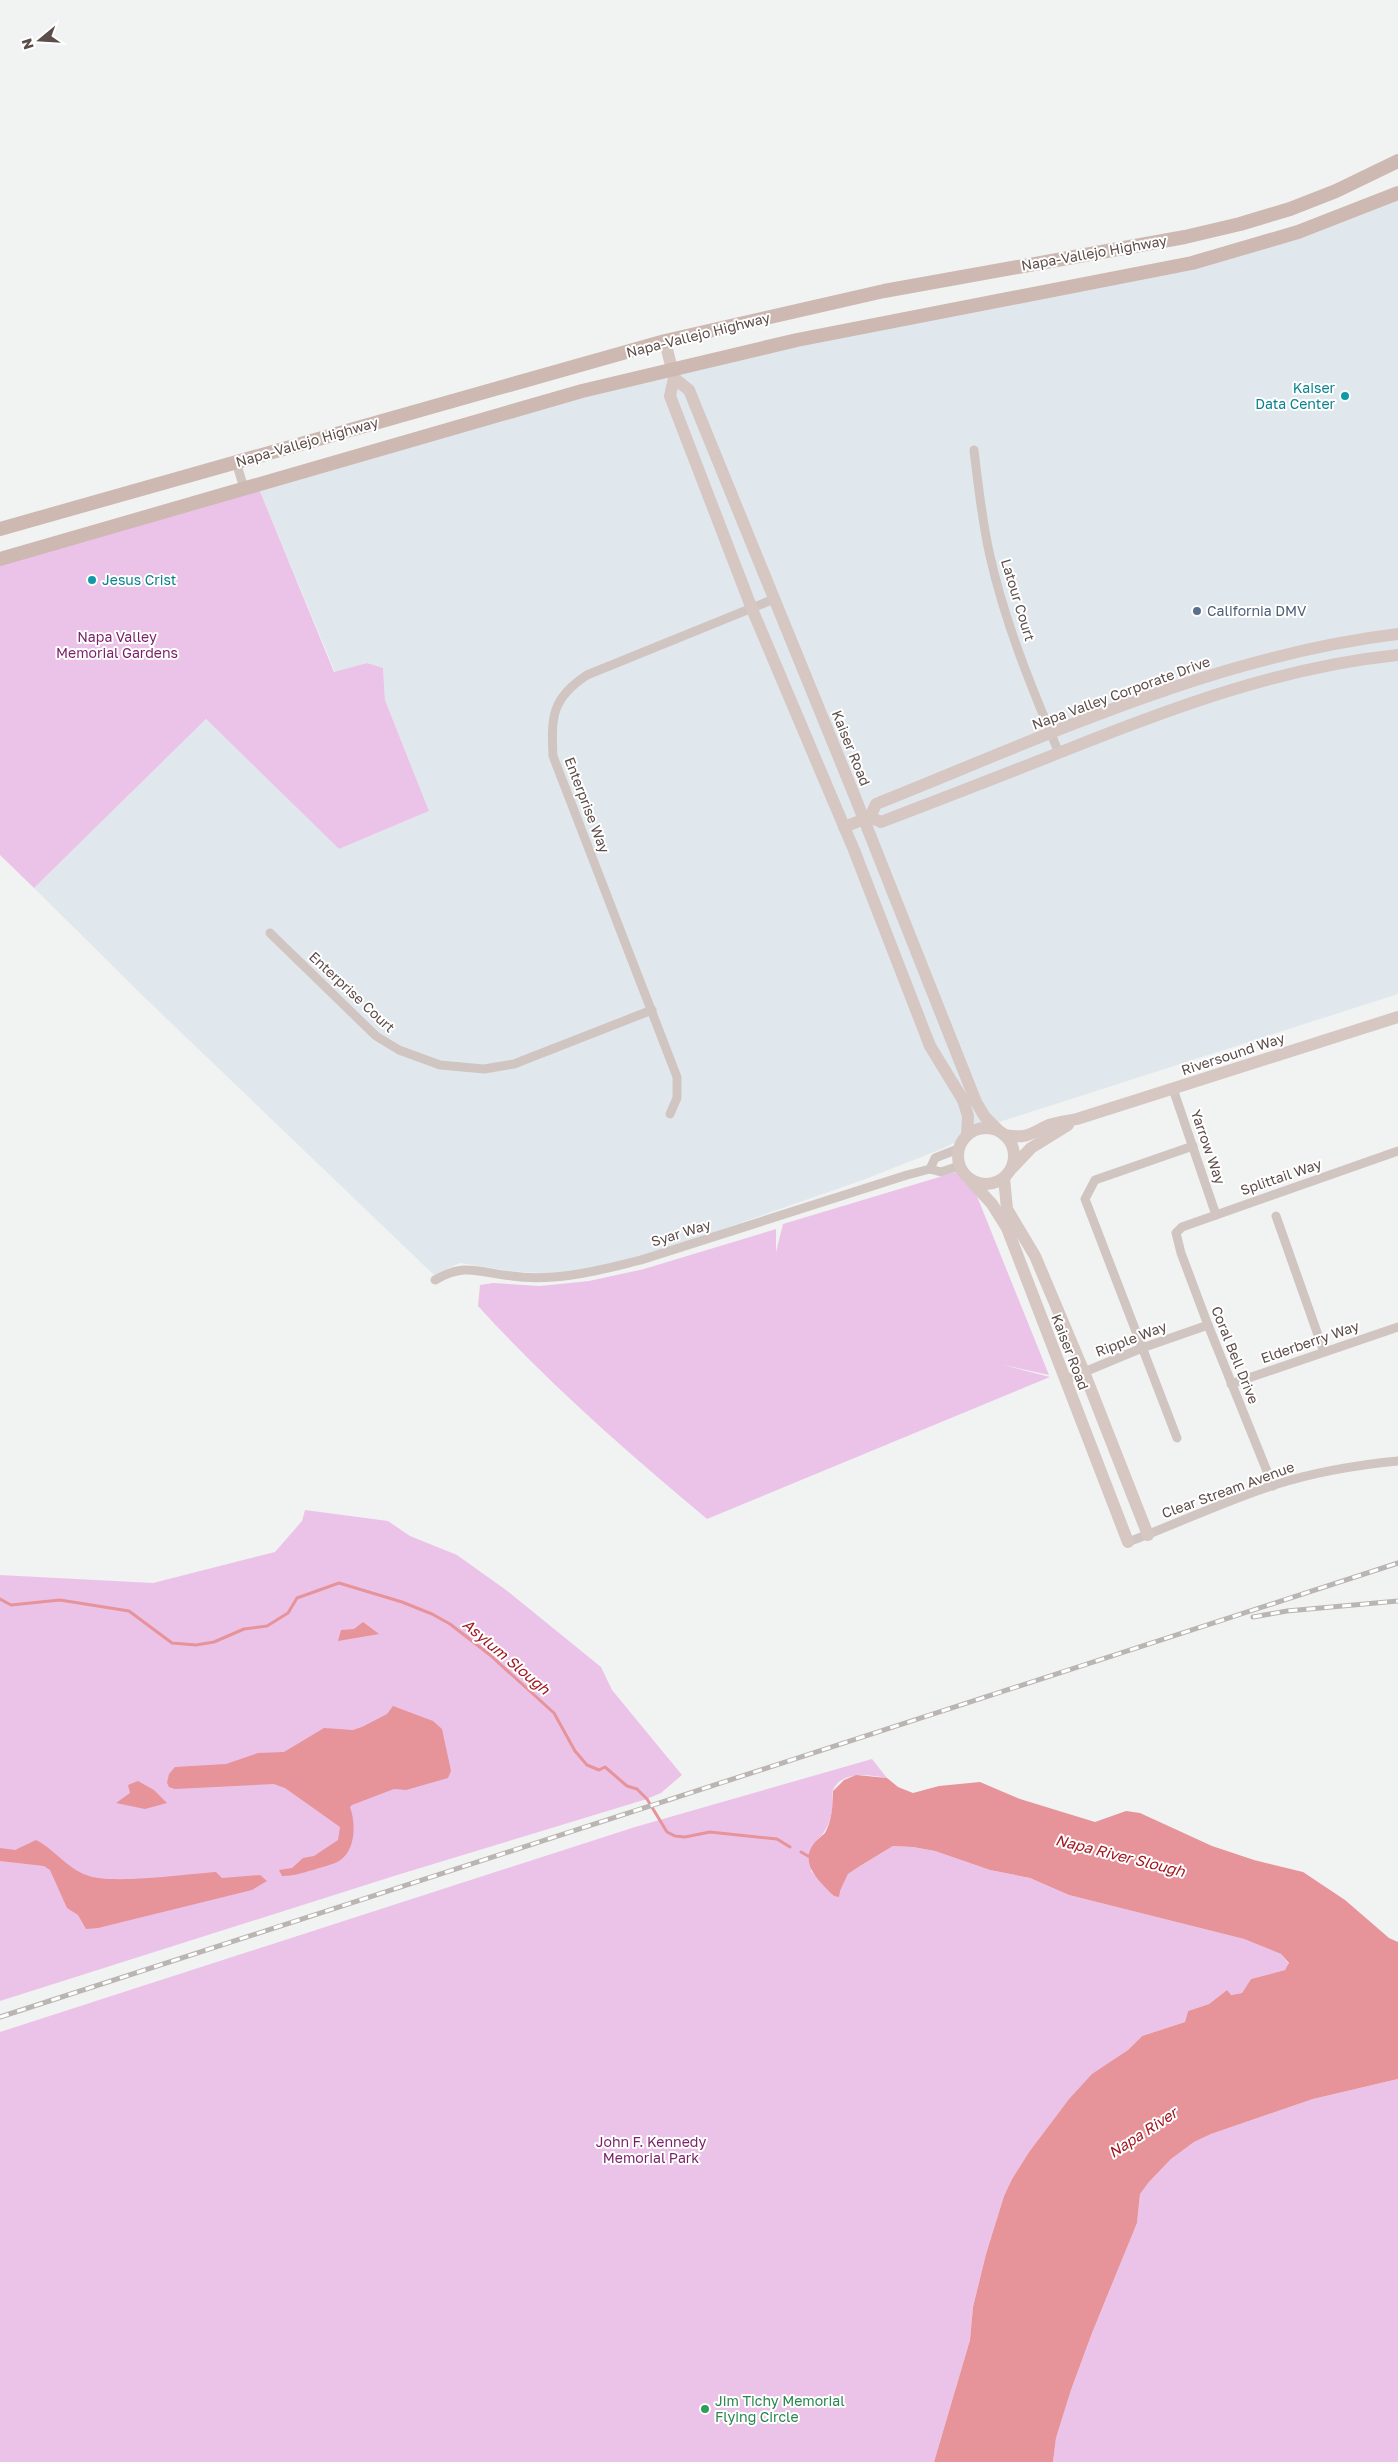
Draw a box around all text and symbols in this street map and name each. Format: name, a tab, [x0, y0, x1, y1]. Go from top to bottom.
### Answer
north arrow	[15, 15, 65, 65]
text: N	[17, 36, 37, 52]
street label: Napa-Vallejo Highway	[1020, 231, 1168, 274]
street label: Napa-Vallejo Highway	[624, 308, 772, 361]
place label: Kaiser Data Center	[1255, 379, 1336, 412]
marker: Kaiser Data Center	[1339, 390, 1351, 402]
street label: Napa-Vallejo Highway	[234, 413, 380, 470]
street label: Latour Court	[998, 557, 1039, 643]
place label: Jesus Crist	[102, 571, 176, 588]
marker: Jesus Crist	[86, 574, 98, 586]
place label: California DMV	[1207, 602, 1307, 619]
marker: California DMV	[1191, 605, 1203, 617]
park label: Napa Valley Memorial Gardens	[56, 628, 178, 661]
street label: Napa Valley Corporate Drive	[1029, 652, 1212, 733]
street label: Kaiser Road	[829, 708, 874, 788]
street label: Enterprise Way	[561, 754, 614, 855]
street label: Enterprise Court	[306, 948, 399, 1036]
street label: Riversound Way	[1179, 1029, 1287, 1078]
street label: Yarrow Way	[1188, 1107, 1229, 1187]
street label: Splittail Way	[1238, 1155, 1324, 1198]
street label: Syar Way	[649, 1215, 713, 1250]
street label: Coral Bell Drive	[1208, 1304, 1263, 1406]
street label: Kaiser Road	[1048, 1311, 1093, 1392]
street label: Ripple Way	[1093, 1317, 1169, 1360]
street label: Elderberry Way	[1258, 1317, 1361, 1366]
street label: Clear Stream Avenue	[1159, 1458, 1296, 1521]
water label: Asylum Slough	[459, 1615, 554, 1699]
water label: Napa River Slough	[1053, 1830, 1188, 1881]
water label: Napa River	[1105, 2102, 1182, 2161]
park label: John F. Kennedy Memorial Park	[596, 2133, 706, 2166]
place label: Jim Tichy Memorial Flying Circle	[715, 2392, 845, 2425]
marker: Jim Tichy Memorial Flying Circle	[699, 2403, 711, 2415]

